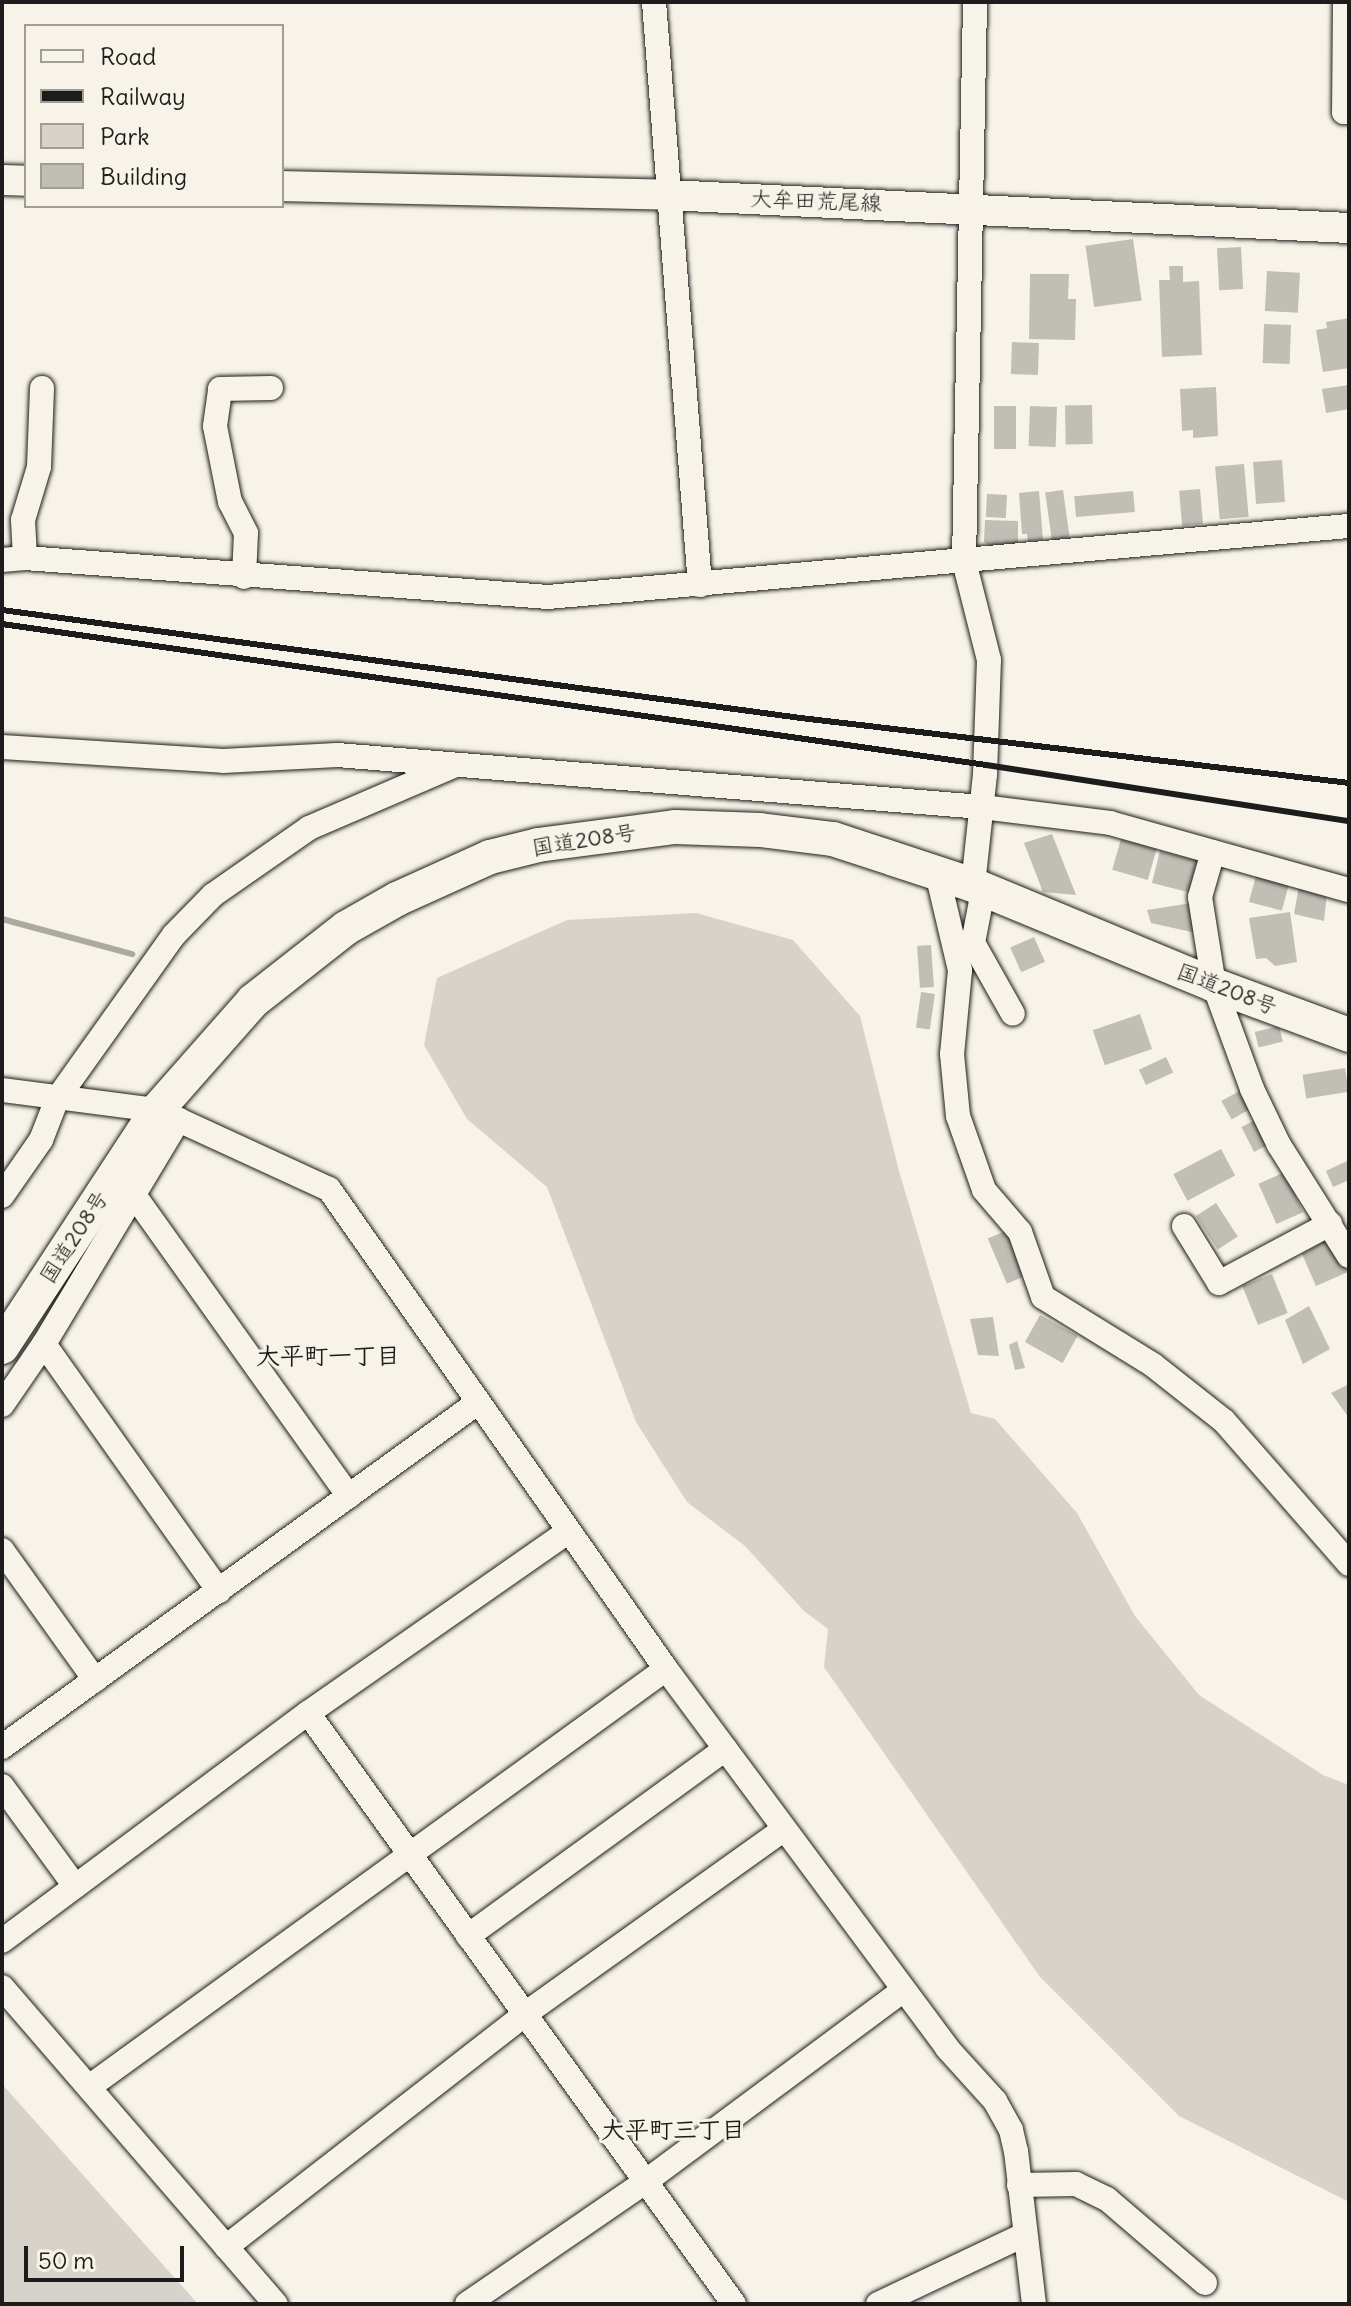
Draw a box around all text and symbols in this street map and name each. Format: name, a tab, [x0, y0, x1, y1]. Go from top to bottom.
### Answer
legend	[24, 24, 284, 208]
text: Road	[100, 41, 156, 71]
text: Railway	[100, 81, 186, 111]
text: Park	[100, 121, 150, 151]
text: Building	[100, 161, 187, 191]
street label: 大牟田荒尾線	[750, 186, 882, 216]
street label: 国道208号	[530, 819, 638, 861]
street label: 国道208号	[1173, 958, 1281, 1020]
street label: 国道208号	[34, 1186, 114, 1288]
district label: 大平町一丁目	[256, 1342, 400, 1370]
district label: 大平町三丁目	[601, 2116, 745, 2144]
scale bar	[28, 2230, 188, 2280]
text: 50 m	[38, 2245, 94, 2275]

